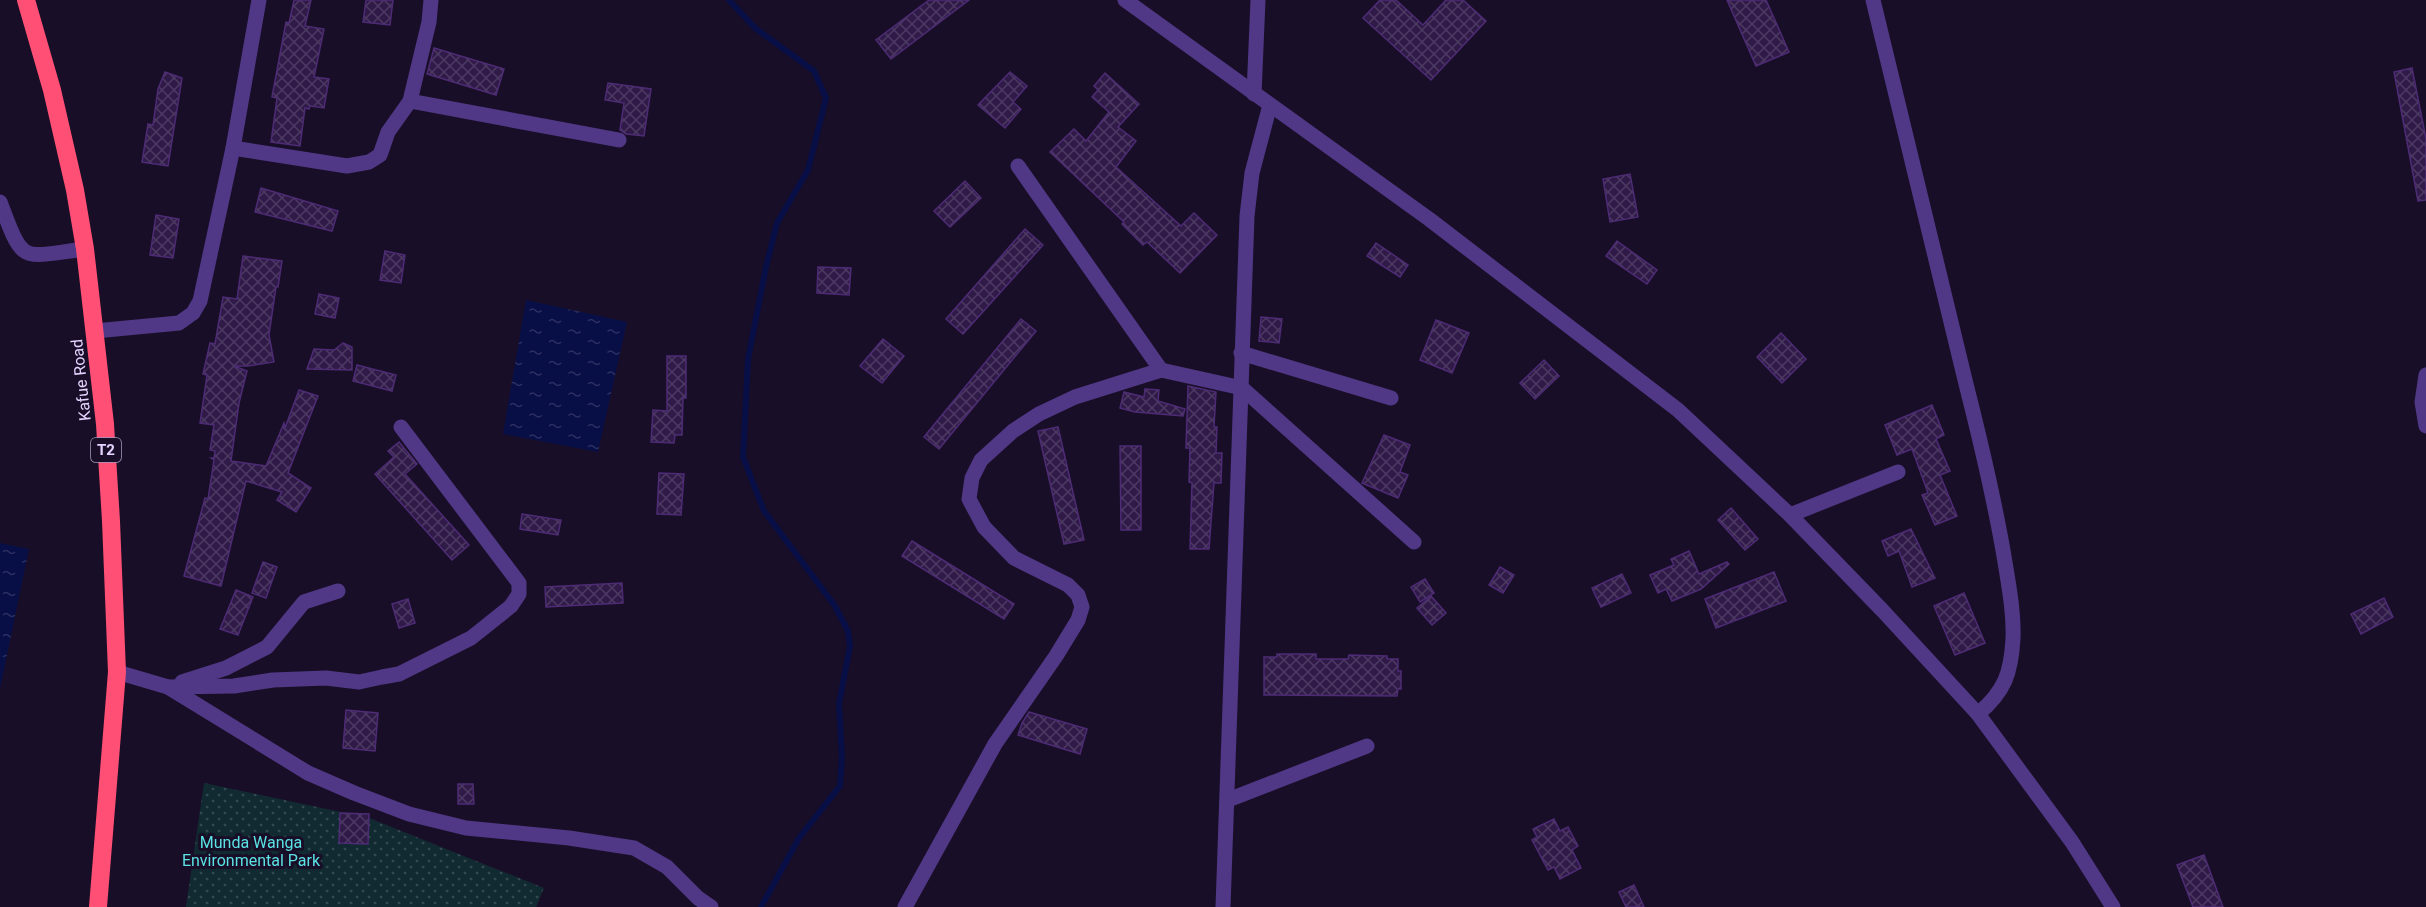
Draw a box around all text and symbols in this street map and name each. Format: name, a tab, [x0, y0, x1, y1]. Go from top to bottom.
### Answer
street label: Kafue Road	[67, 338, 95, 422]
road number: T2	[91, 438, 121, 462]
park label: Munda Wanga Environmental Park	[182, 833, 321, 870]

